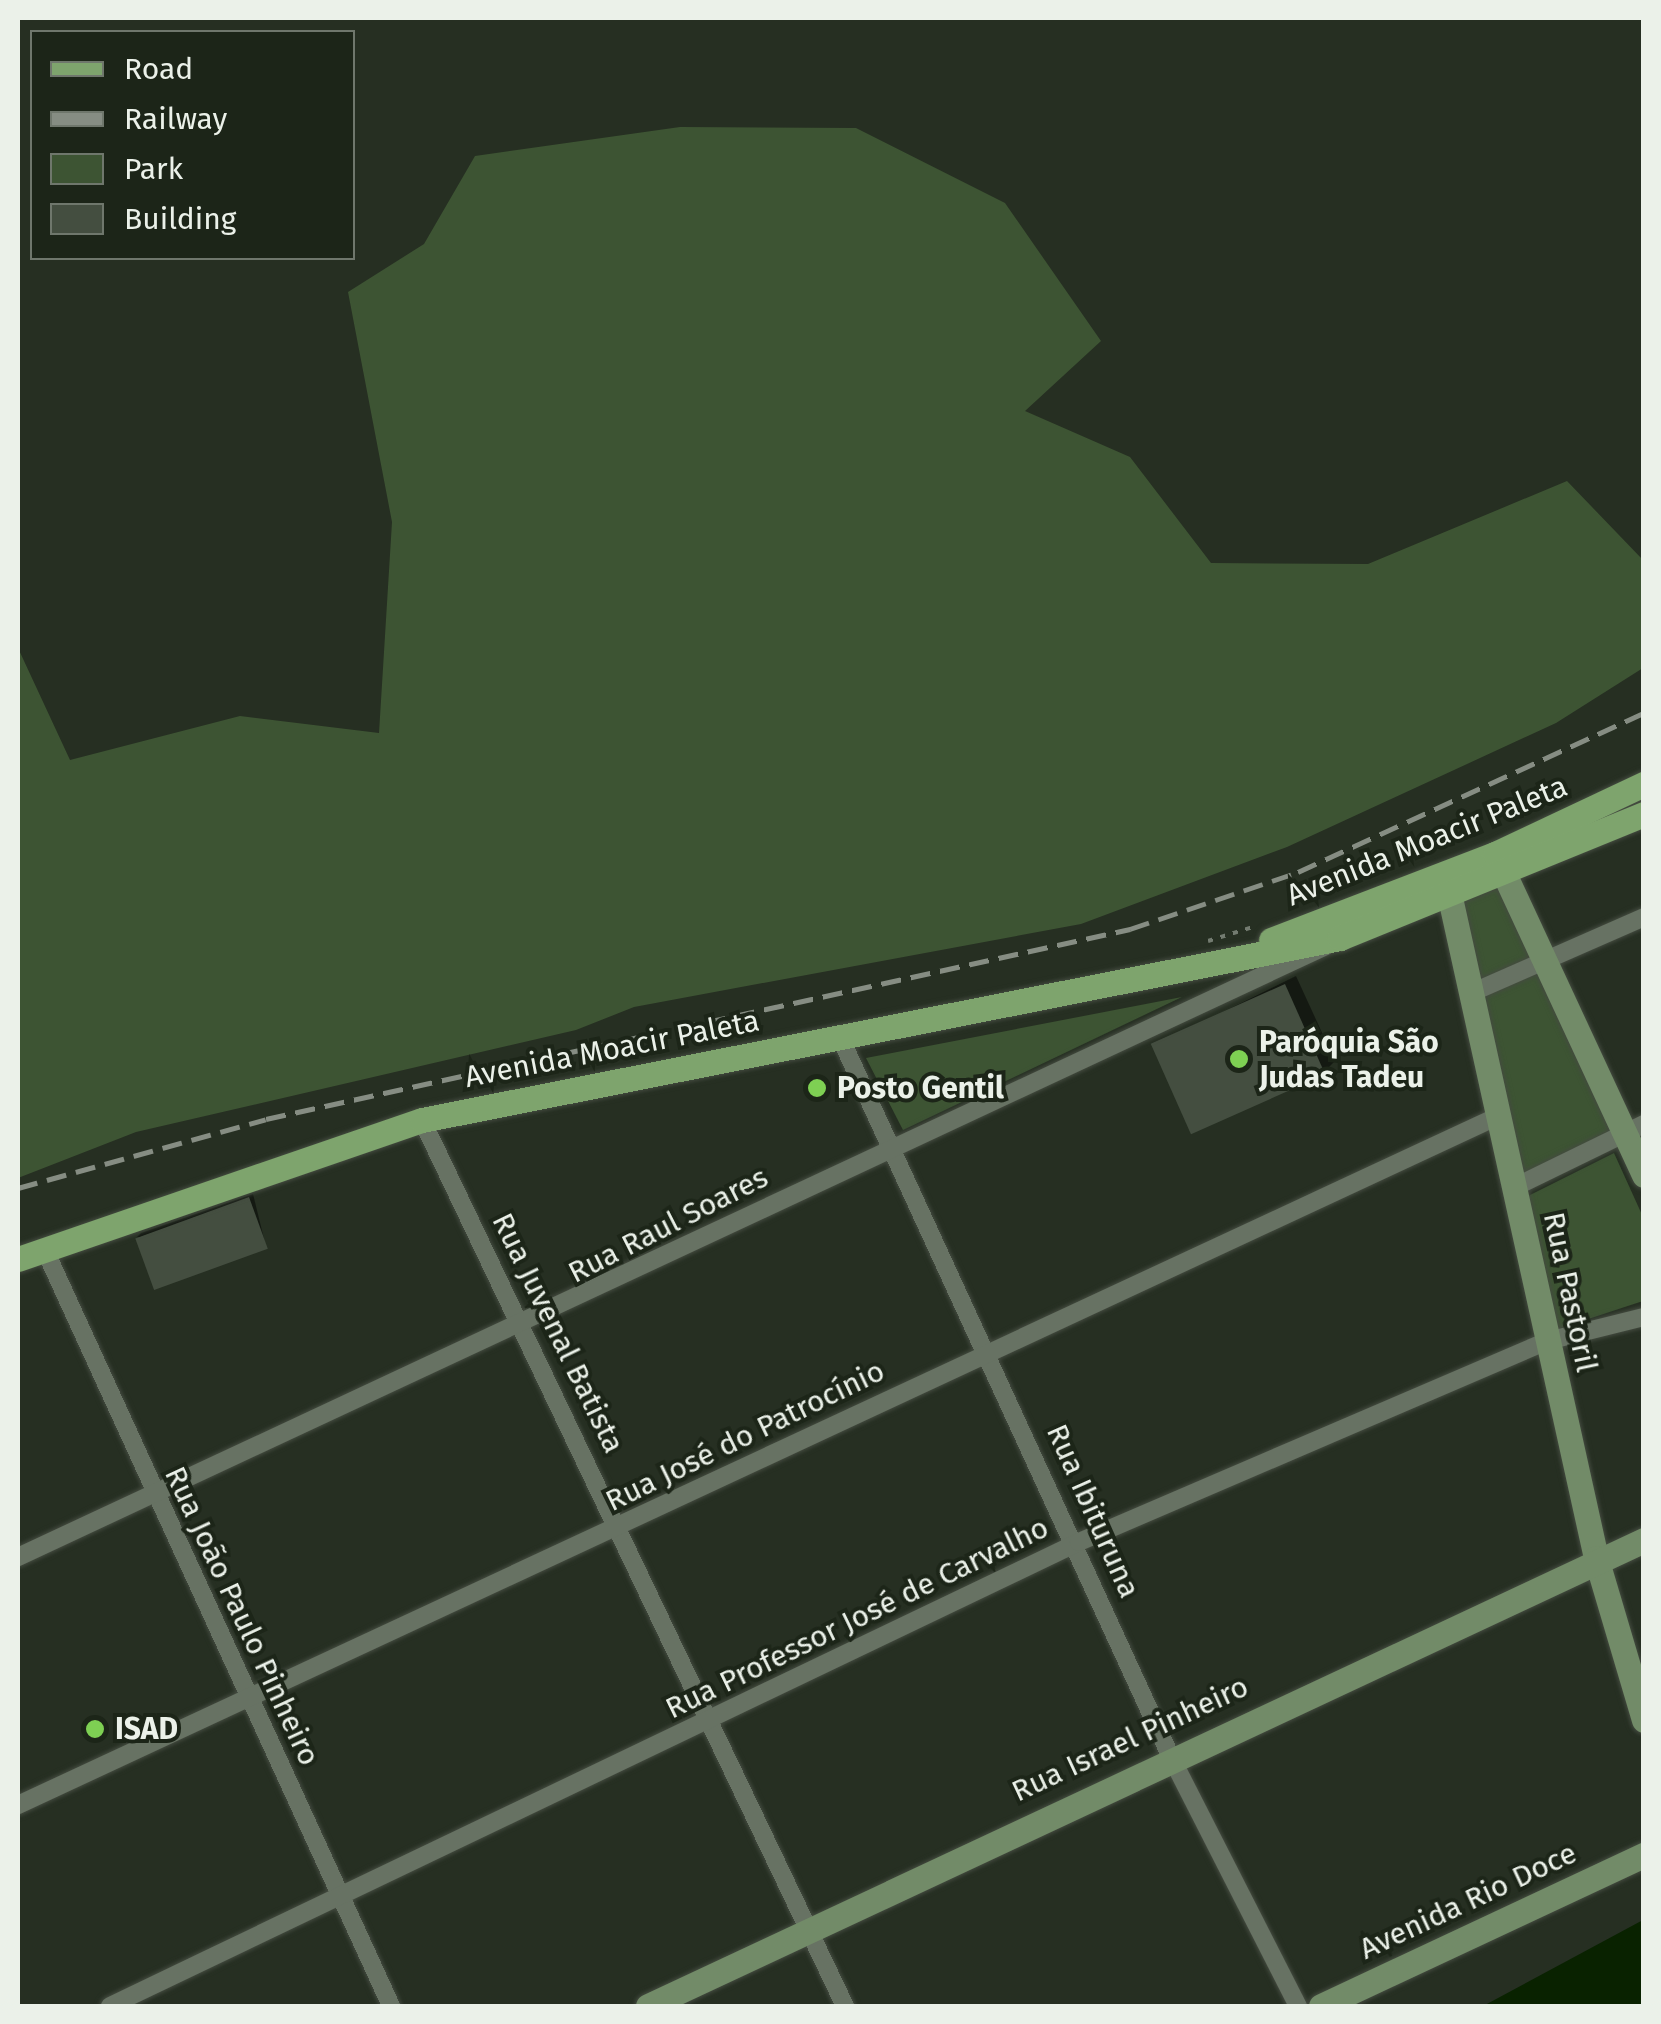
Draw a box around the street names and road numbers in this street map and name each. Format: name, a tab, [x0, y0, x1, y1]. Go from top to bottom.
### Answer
street label: Avenida Moacir Paleta	[1281, 768, 1573, 914]
street label: Avenida Moacir Paleta	[462, 1003, 762, 1095]
street label: Rua Raul Soares	[562, 1159, 774, 1291]
street label: Rua Juvenal Batista	[484, 1207, 632, 1459]
street label: Rua Pastoril	[1536, 1209, 1604, 1375]
street label: Rua José do Patrocínio	[600, 1353, 890, 1519]
street label: Rua Ibituruna	[1039, 1419, 1147, 1603]
street label: Rua João Paulo Pinheiro	[157, 1461, 327, 1771]
street label: Rua Professor José de Carvalho	[660, 1509, 1054, 1727]
street label: Rua Israel Pinheiro	[1006, 1668, 1254, 1810]
street label: Avenida Rio Doce	[1354, 1835, 1582, 1967]

